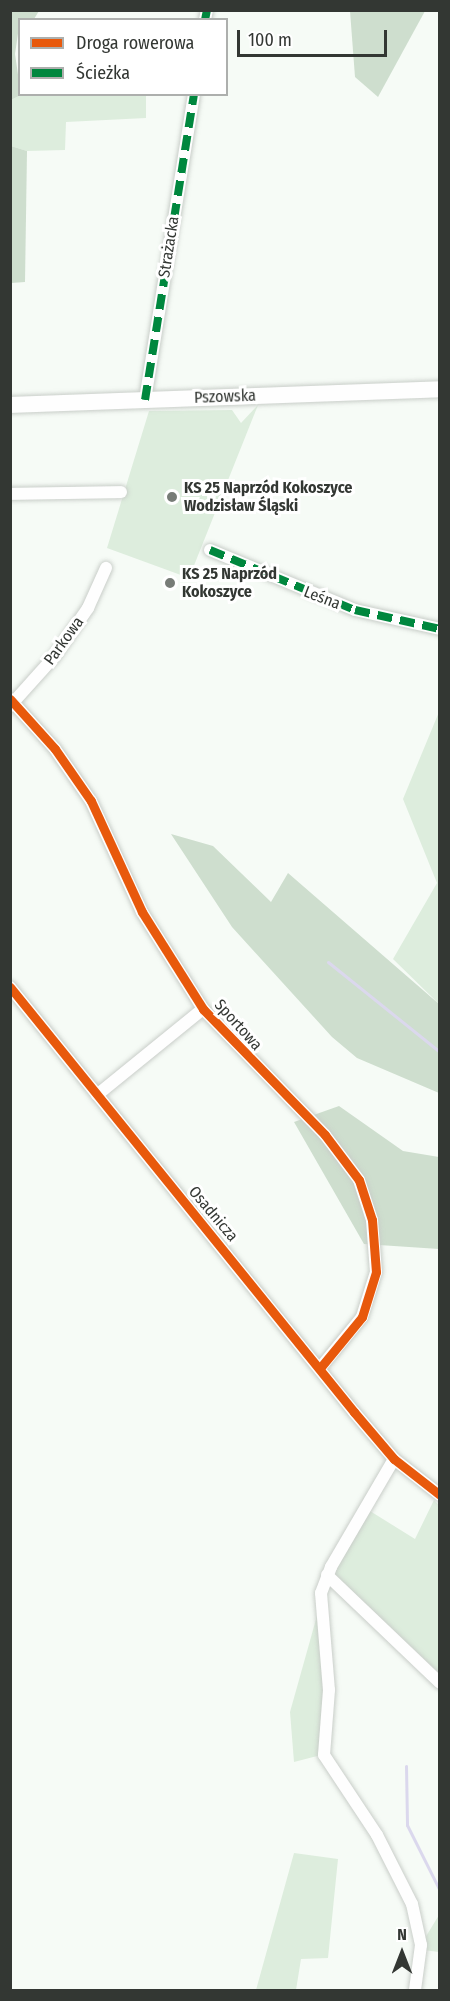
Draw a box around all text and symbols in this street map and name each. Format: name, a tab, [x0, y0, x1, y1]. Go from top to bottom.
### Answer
legend	[18, 18, 228, 96]
scale bar	[240, 18, 390, 56]
text: 100 m	[248, 29, 292, 51]
text: Droga rowerowa	[76, 32, 194, 54]
text: Ścieżka	[76, 62, 130, 84]
street label: Strażacka	[155, 215, 183, 279]
street label: Pszowska	[194, 386, 256, 408]
place label: KS 25 Naprzód Kokoszyce Wodzisław Śląski	[184, 478, 352, 516]
marker: KS 25 Naprzód Kokoszyce Wodzisław Śląski	[165, 490, 179, 504]
place label: KS 25 Naprzód Kokoszyce	[182, 564, 277, 602]
marker: KS 25 Naprzód Kokoszyce	[163, 576, 177, 590]
street label: Leśna	[301, 582, 343, 614]
street label: Parkowa	[40, 613, 88, 669]
street label: Sportowa	[210, 996, 266, 1054]
street label: Osadnicza	[184, 1182, 242, 1246]
north arrow	[372, 1923, 432, 1983]
text: N	[397, 1925, 407, 1944]

